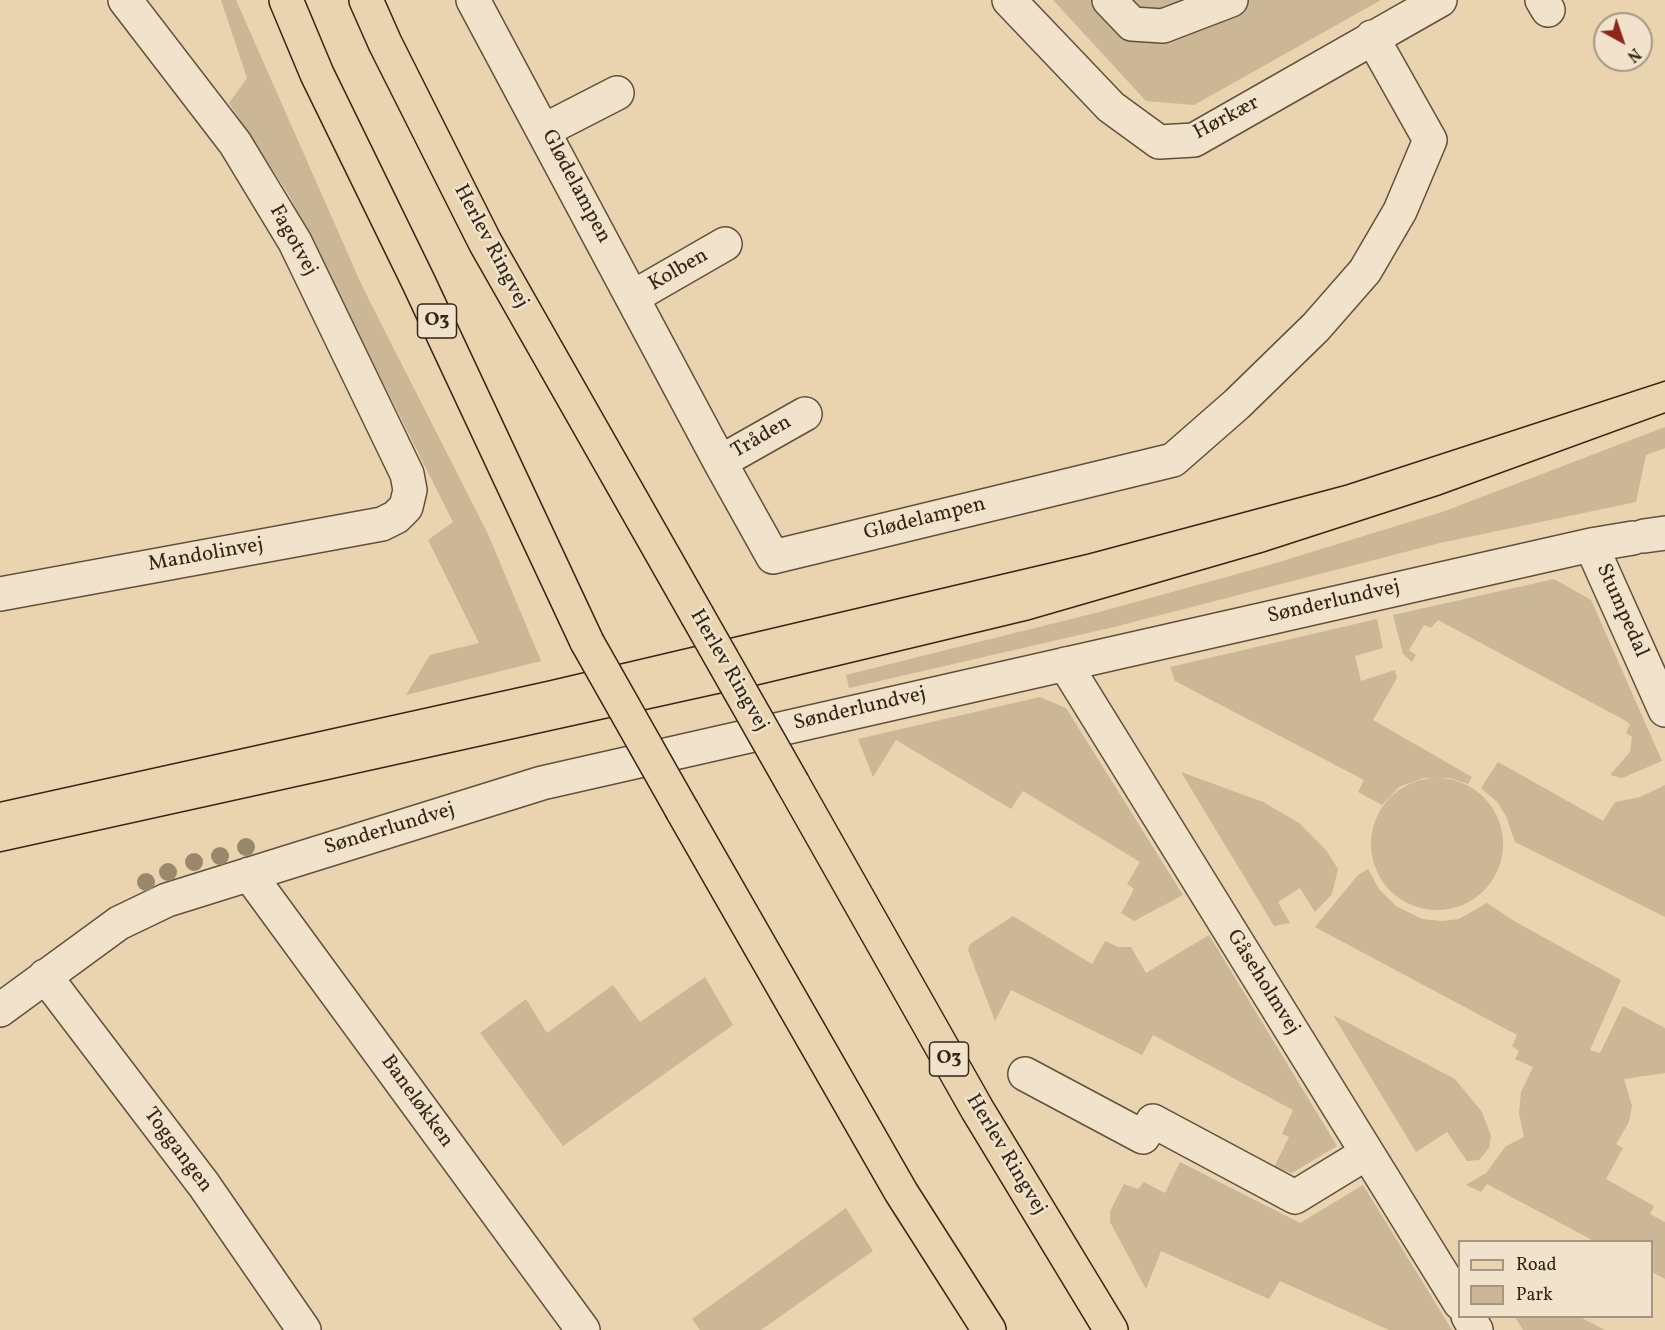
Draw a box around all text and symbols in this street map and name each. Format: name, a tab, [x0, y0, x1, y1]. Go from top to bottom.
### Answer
north arrow	[1593, 12, 1653, 72]
text: N	[1622, 42, 1645, 66]
street label: Hørkær	[1190, 91, 1264, 147]
street label: Glødelampen	[535, 126, 615, 248]
street label: Herlev Ringvej	[447, 181, 533, 313]
street label: Fagotvej	[262, 201, 322, 281]
street label: Kolben	[645, 244, 713, 298]
road number: O3	[418, 304, 456, 338]
street label: Tråden	[728, 411, 796, 465]
street label: Glødelampen	[862, 493, 988, 547]
street label: Mandolinvej	[146, 533, 266, 579]
street label: Stumpedal	[1589, 560, 1653, 662]
street label: Sønderlundvej	[1265, 576, 1403, 630]
street label: Herlev Ringvej	[683, 606, 773, 736]
street label: Sønderlundvej	[791, 683, 929, 737]
street label: Sønderlundvej	[322, 798, 458, 862]
street label: Gåseholmvej	[1220, 926, 1304, 1040]
road number: O3	[930, 1042, 968, 1076]
street label: Baneløkken	[374, 1051, 458, 1153]
street label: Herlev Ringvej	[959, 1090, 1051, 1220]
street label: Toggangen	[137, 1104, 217, 1198]
legend	[1458, 1240, 1653, 1318]
text: Road	[1516, 1253, 1557, 1278]
text: Park	[1516, 1283, 1553, 1308]

